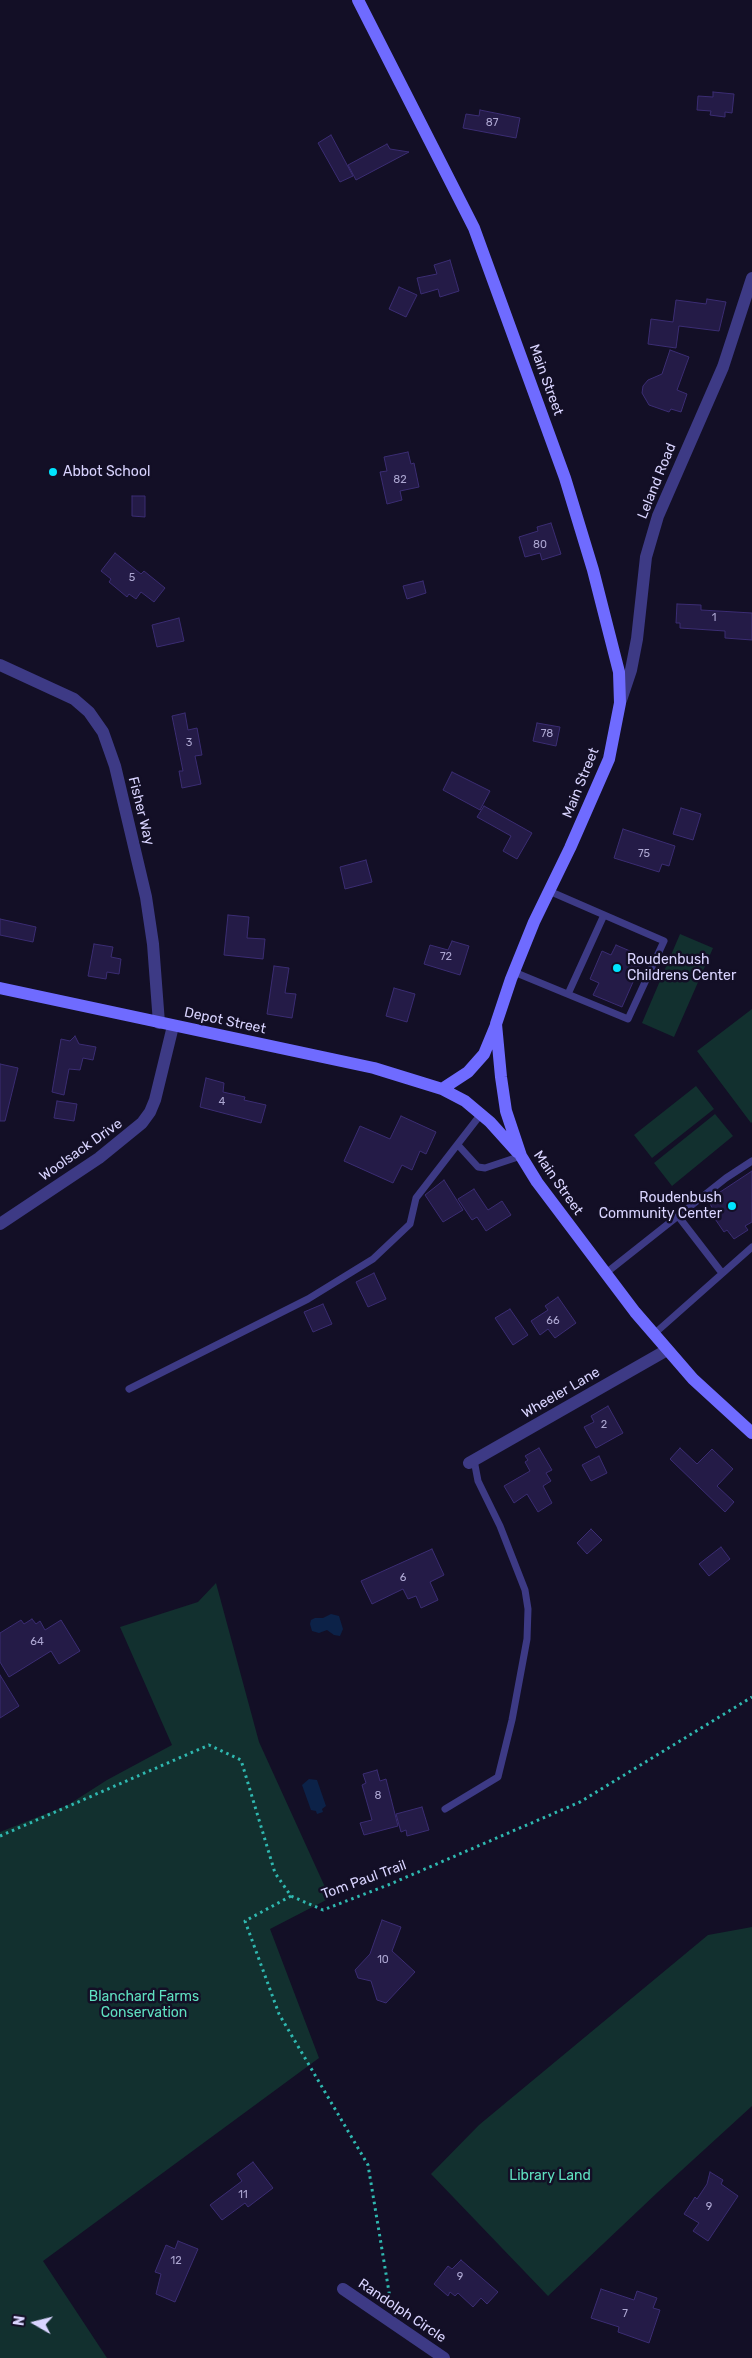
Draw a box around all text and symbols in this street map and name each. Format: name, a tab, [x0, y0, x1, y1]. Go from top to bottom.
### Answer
house number: 87	[486, 116, 498, 130]
street label: Main Street	[525, 342, 567, 418]
street label: Leland Road	[634, 441, 680, 521]
place label: Abbot School	[63, 464, 150, 480]
marker: Abbot School	[47, 466, 59, 478]
house number: 82	[393, 473, 407, 487]
house number: 80	[533, 538, 547, 552]
house number: 5	[129, 571, 135, 585]
house number: 1	[712, 611, 716, 625]
house number: 78	[541, 727, 553, 741]
house number: 3	[186, 736, 192, 750]
street label: Main Street	[559, 745, 603, 821]
street label: Fisher Way	[124, 775, 158, 847]
house number: 75	[638, 847, 650, 861]
house number: 72	[440, 950, 452, 964]
place label: Roudenbush Childrens Center	[627, 952, 736, 984]
marker: Roudenbush Childrens Center	[611, 962, 623, 974]
street label: Depot Street	[183, 1004, 267, 1038]
house number: 4	[219, 1095, 225, 1109]
street label: Woolsack Drive	[36, 1115, 126, 1185]
street label: Main Street	[530, 1148, 586, 1218]
place label: Roudenbush Community Center	[599, 1190, 722, 1222]
marker: Roudenbush Community Center	[726, 1200, 738, 1212]
house number: 66	[546, 1314, 560, 1328]
street label: Wheeler Lane	[519, 1364, 603, 1422]
house number: 2	[601, 1418, 607, 1432]
house number: 6	[400, 1571, 406, 1585]
house number: 64	[30, 1635, 44, 1649]
house number: 8	[375, 1789, 381, 1803]
street label: Tom Paul Trail	[319, 1857, 409, 1903]
house number: 10	[377, 1953, 389, 1967]
park label: Blanchard Farms Conservation	[89, 1989, 199, 2021]
park label: Library Land	[509, 2168, 591, 2184]
house number: 11	[238, 2188, 248, 2202]
house number: 9	[706, 2200, 712, 2214]
house number: 12	[170, 2254, 182, 2268]
house number: 9	[457, 2270, 463, 2284]
street label: Randolph Circle	[355, 2275, 449, 2347]
north arrow	[10, 2298, 60, 2348]
house number: 7	[622, 2307, 628, 2321]
text: N	[11, 2315, 29, 2327]

